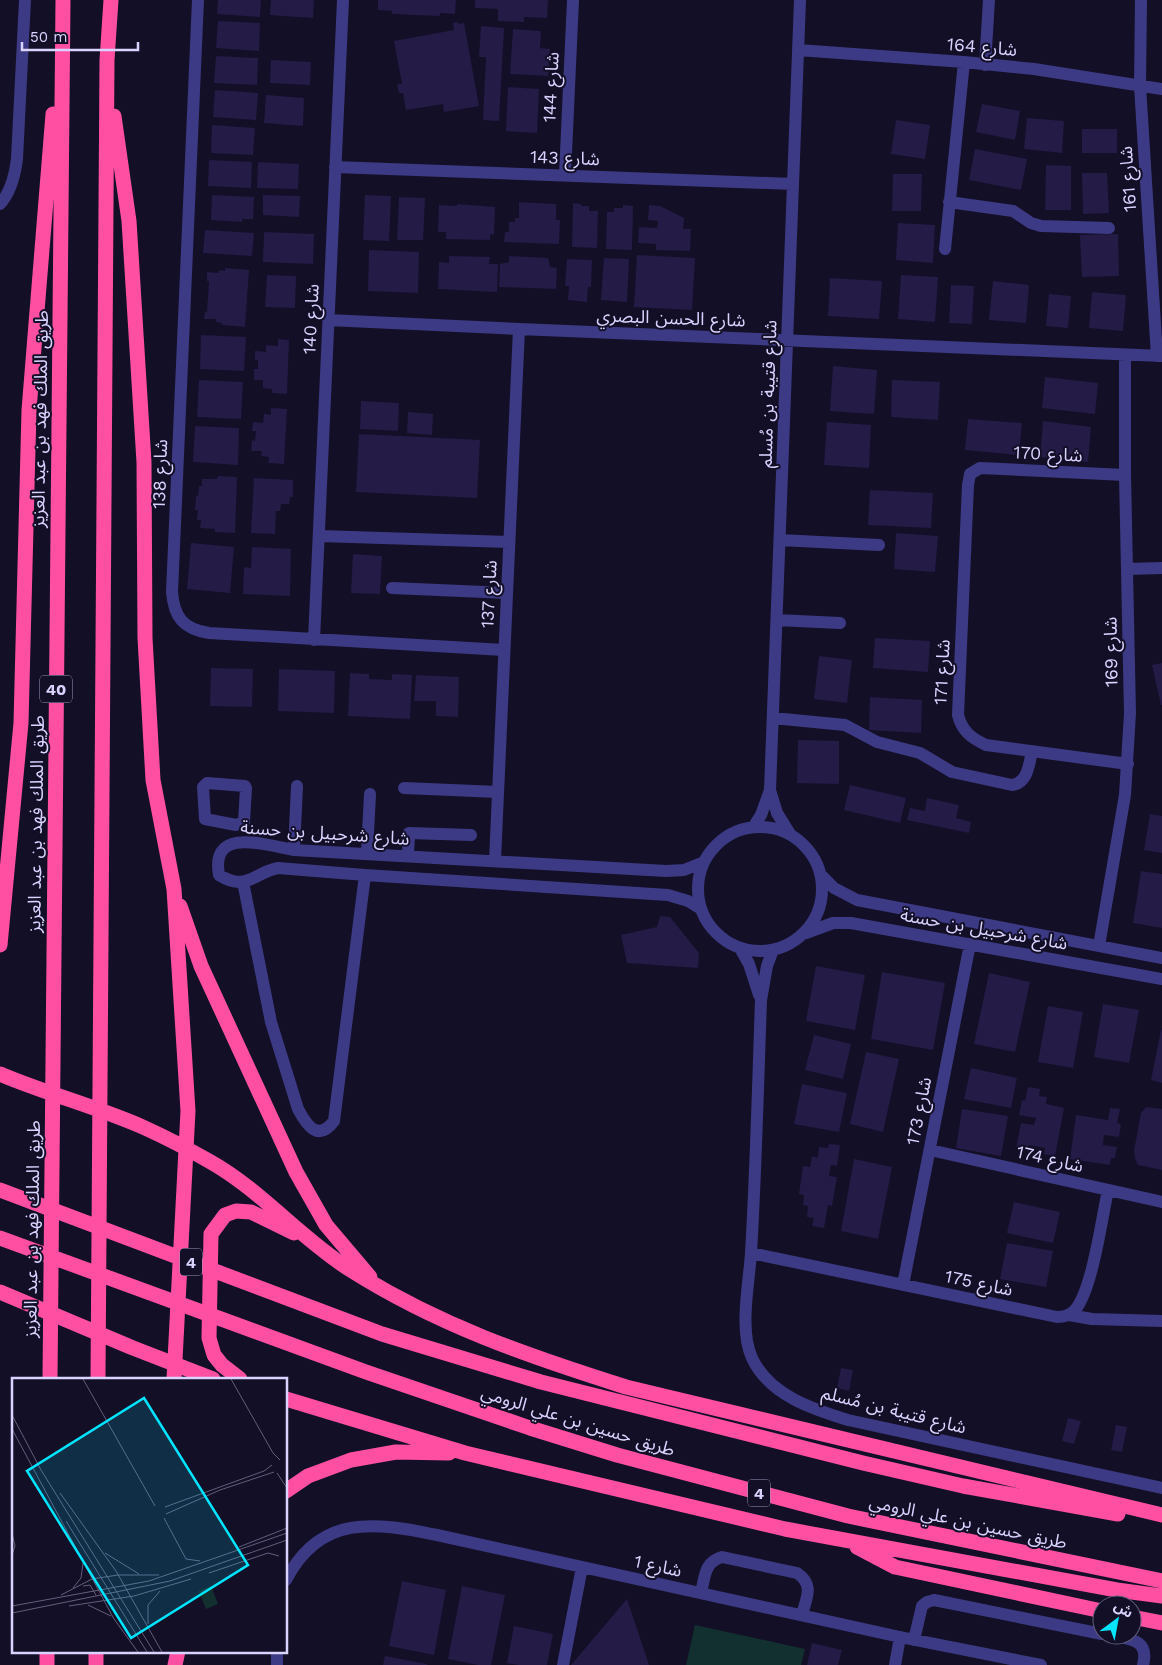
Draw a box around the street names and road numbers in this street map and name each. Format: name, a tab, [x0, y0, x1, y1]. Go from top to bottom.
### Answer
street label: شارع 164	[946, 33, 1018, 64]
street label: شارع 144	[538, 51, 567, 123]
street label: شارع 161	[1115, 145, 1144, 213]
street label: شارع 143	[530, 146, 600, 173]
street label: شارع 140	[298, 283, 327, 355]
street label: شارع الحسن البصري	[596, 304, 746, 335]
street label: طريق الملك فهد بن عبد العزيز	[27, 310, 53, 529]
street label: شارع قتيبة بن مُسلم	[754, 320, 785, 469]
street label: شارع 138	[148, 439, 175, 509]
street label: شارع 170	[1013, 441, 1083, 470]
street label: شارع 137	[476, 559, 505, 629]
street label: شارع 169	[1099, 617, 1126, 687]
street label: شارع 171	[929, 639, 958, 705]
road number: 40	[40, 676, 72, 702]
street label: طريق الملك فهد بن عبد العزيز	[23, 715, 49, 934]
street label: شارع شرحبيل بن حسنة	[240, 816, 410, 853]
street label: شارع شرحبيل بن حسنة	[898, 903, 1069, 957]
street label: شارع 173	[902, 1075, 939, 1147]
street label: طريق الملك فهد بن عبد العزيز	[19, 1120, 45, 1339]
street label: شارع 174	[1014, 1141, 1086, 1180]
road number: 4	[180, 1248, 202, 1276]
street label: شارع 175	[942, 1265, 1015, 1304]
street label: طريق حسين بن علي الرومي	[478, 1381, 678, 1463]
street label: شارع قتيبة بن مُسلم	[819, 1381, 969, 1442]
road number: 4	[748, 1480, 770, 1506]
street label: طريق حسين بن علي الرومي	[867, 1490, 1069, 1556]
street label: شارع 1	[631, 1550, 684, 1585]

